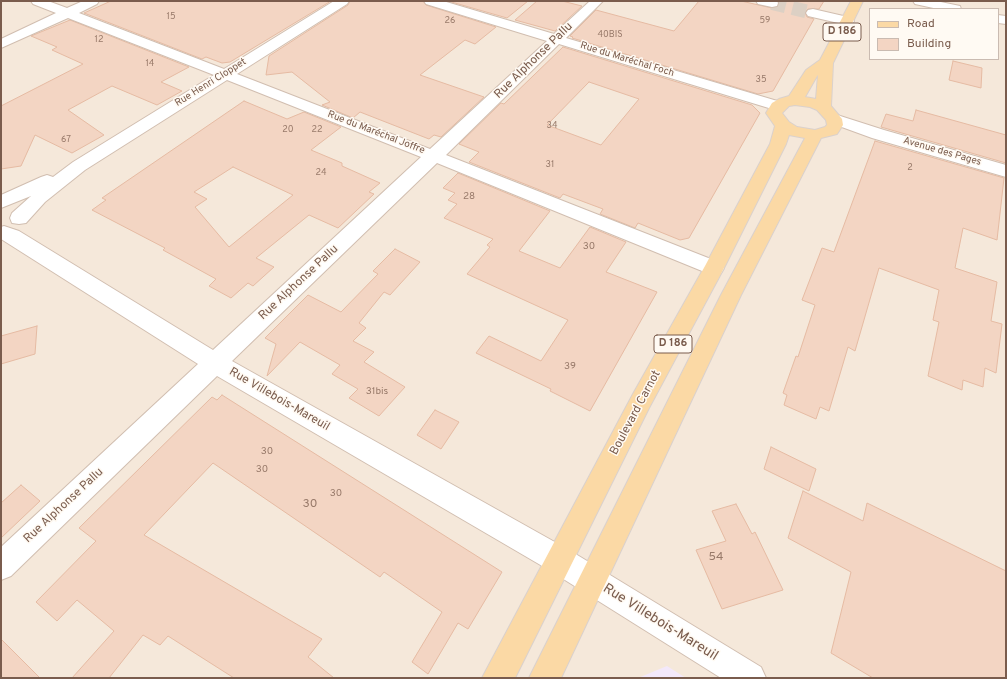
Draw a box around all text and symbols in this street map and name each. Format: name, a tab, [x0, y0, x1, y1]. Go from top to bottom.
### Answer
legend	[869, 8, 999, 60]
house number: 15	[167, 12, 175, 22]
house number: 26	[445, 16, 455, 26]
house number: 59	[760, 16, 770, 26]
text: Road	[907, 16, 935, 32]
street label: Rue Alphonse Pallu	[492, 20, 576, 102]
road number: D 186	[823, 23, 861, 41]
house number: 40BIS	[597, 30, 623, 40]
house number: 12	[95, 35, 103, 45]
text: Building	[907, 36, 951, 52]
street label: Rue du Maréchal Foch	[579, 40, 675, 80]
street label: Rue Henri Cloppet	[173, 56, 249, 110]
house number: 14	[146, 59, 154, 69]
house number: 35	[755, 75, 767, 85]
street label: Rue du Maréchal Joffre	[326, 109, 426, 157]
house number: 34	[546, 121, 558, 131]
house number: 20	[282, 125, 294, 135]
house number: 22	[311, 125, 323, 135]
house number: 67	[61, 135, 71, 145]
street label: Avenue des Pages	[902, 135, 982, 169]
house number: 31	[546, 160, 554, 170]
house number: 2	[907, 163, 913, 173]
house number: 24	[315, 168, 327, 178]
house number: 28	[463, 191, 475, 203]
house number: 30	[583, 241, 595, 253]
street label: Rue Alphonse Pallu	[256, 242, 342, 324]
road number: D 186	[654, 335, 692, 353]
house number: 39	[564, 361, 576, 373]
street label: Rue Villebois-Mareuil	[226, 365, 332, 435]
street label: Boulevard Carnot	[608, 368, 664, 458]
house number: 31bis	[366, 386, 388, 398]
house number: 30	[261, 446, 273, 458]
house number: 30	[256, 464, 268, 476]
street label: Rue Alphonse Pallu	[21, 465, 107, 547]
house number: 30	[330, 488, 342, 500]
house number: 30	[303, 498, 317, 512]
house number: 54	[708, 551, 724, 565]
street label: Rue Villebois-Mareuil	[599, 581, 721, 665]

